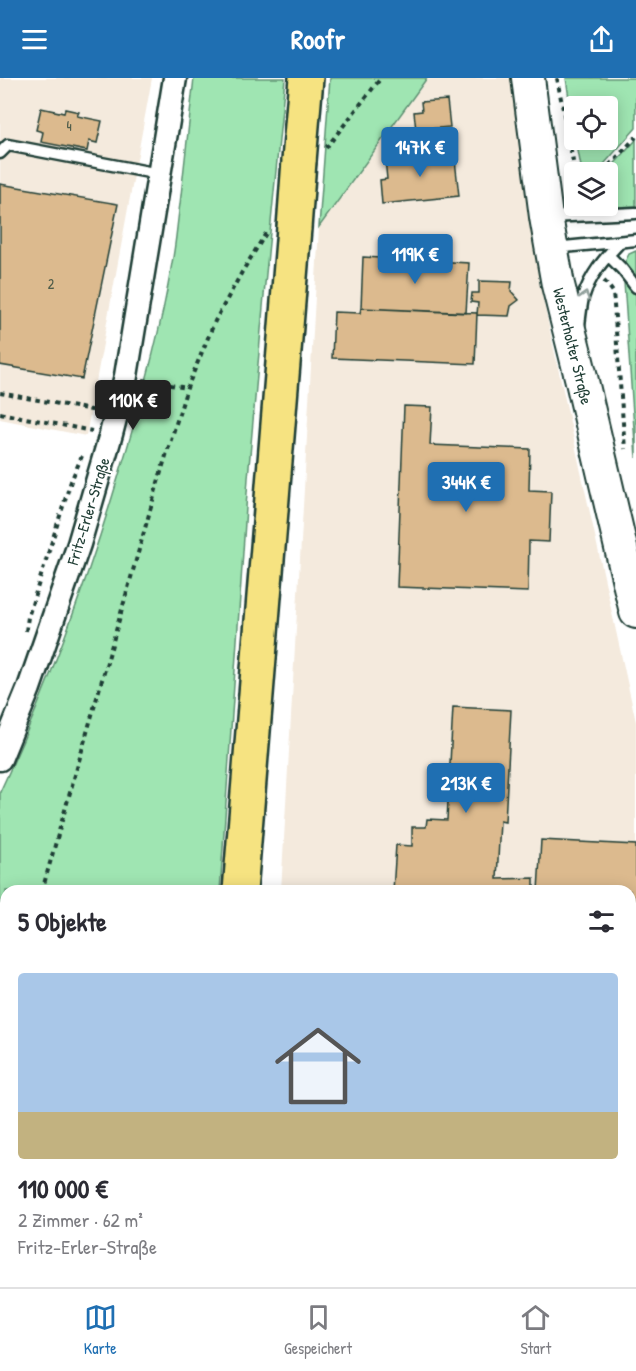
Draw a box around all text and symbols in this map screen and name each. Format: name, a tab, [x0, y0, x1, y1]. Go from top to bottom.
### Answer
text: Roofr	[291, 21, 345, 57]
icon: menu	[18, 23, 51, 56]
icon: share	[585, 23, 618, 56]
map controls	[564, 96, 618, 216]
button: locate	[564, 96, 618, 150]
house number: 4	[66, 116, 72, 135]
pin: 147K €	[371, 127, 469, 178]
text: 147K €	[395, 133, 445, 160]
button: layers	[564, 162, 618, 216]
pin: 119K €	[366, 234, 464, 285]
text: 119K €	[392, 240, 438, 267]
house number: 2	[48, 274, 55, 293]
street label: Westerholter Straße	[548, 285, 598, 407]
one-way arrow	[578, 291, 590, 302]
pin: 110K €	[84, 380, 182, 431]
text: 110K €	[109, 386, 157, 413]
street label: Fritz-Erler-Straße	[61, 454, 115, 568]
pin: 344K €	[417, 462, 515, 513]
text: 344K €	[442, 468, 490, 495]
pin: 213K €	[417, 763, 515, 814]
text: 213K €	[441, 769, 491, 796]
text: 5 Objekte	[18, 904, 107, 939]
icon: filters	[585, 905, 618, 938]
icon: home	[264, 1012, 372, 1120]
text: 110 000 €	[18, 1171, 108, 1206]
text: 2 Zimmer · 62 m²	[18, 1206, 143, 1233]
text: Fritz-Erler-Straße	[18, 1233, 157, 1260]
tab: Karte	[84, 1301, 117, 1359]
tab: Gespeichert	[284, 1301, 352, 1359]
tab: Start	[519, 1301, 552, 1359]

